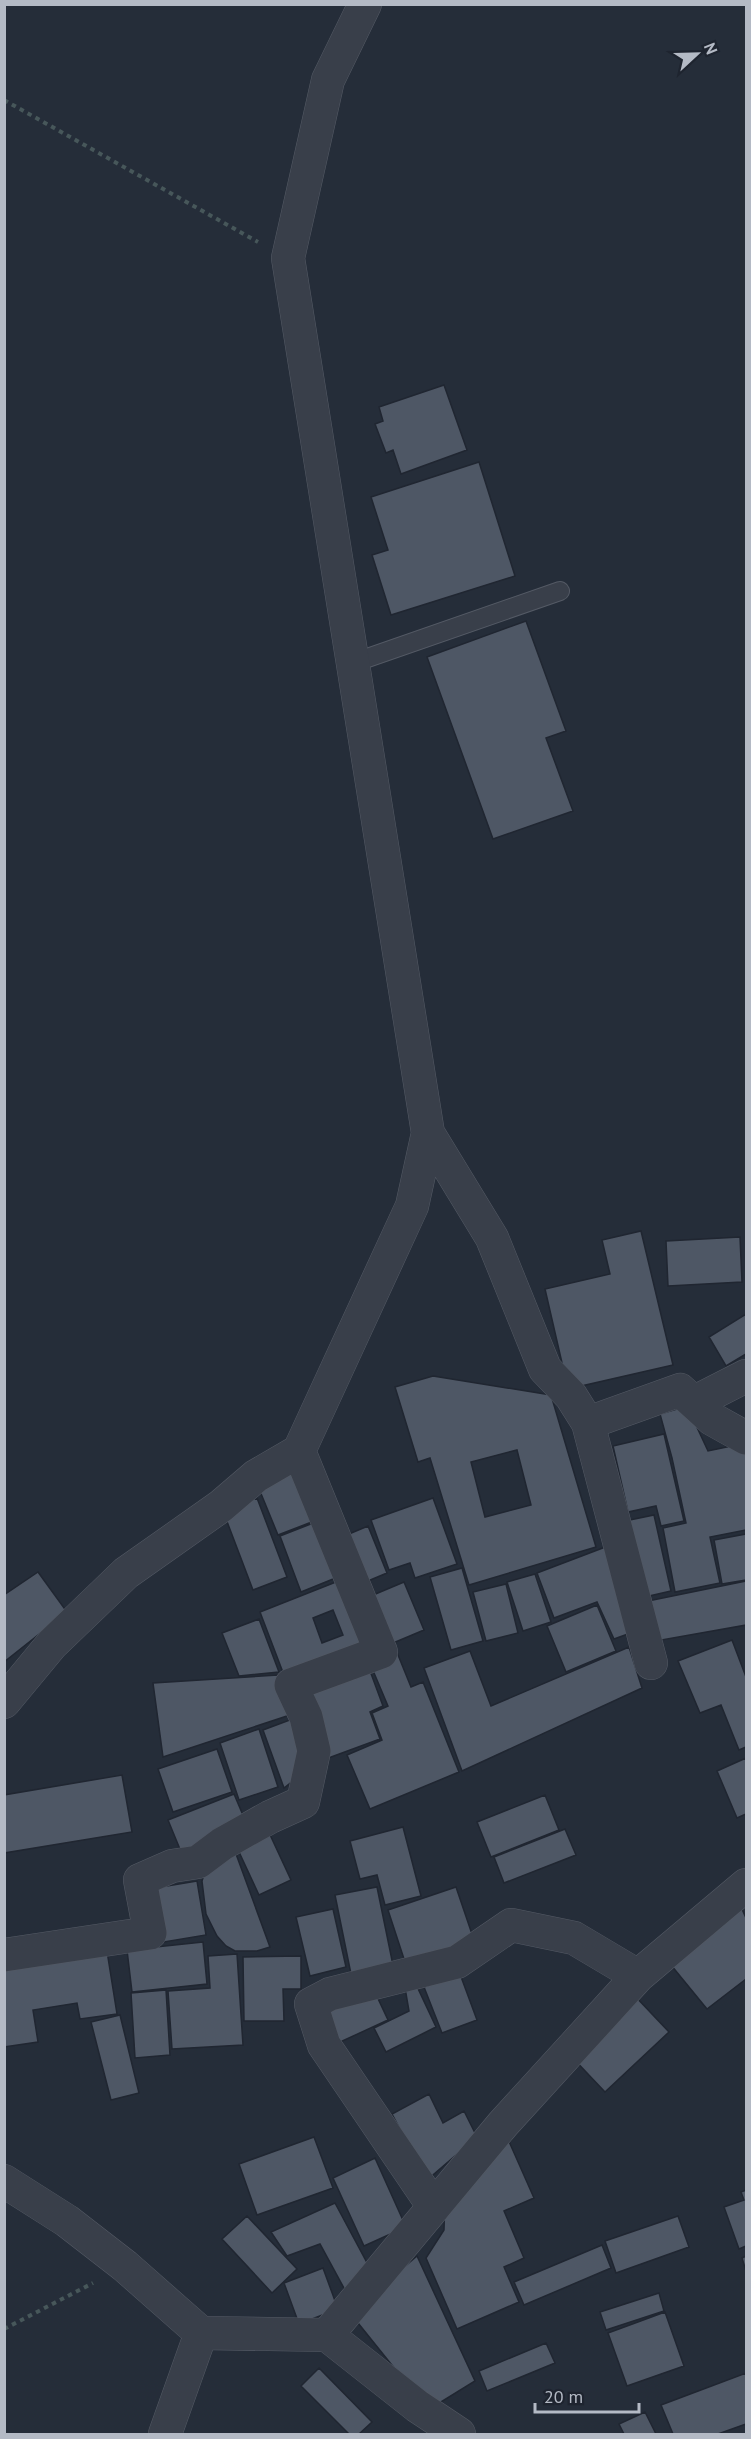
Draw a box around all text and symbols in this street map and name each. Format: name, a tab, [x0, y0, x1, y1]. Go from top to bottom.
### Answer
north arrow	[667, 24, 727, 84]
text: N	[700, 40, 722, 57]
scale bar	[535, 2376, 638, 2414]
text: 20 m	[544, 2385, 583, 2408]

